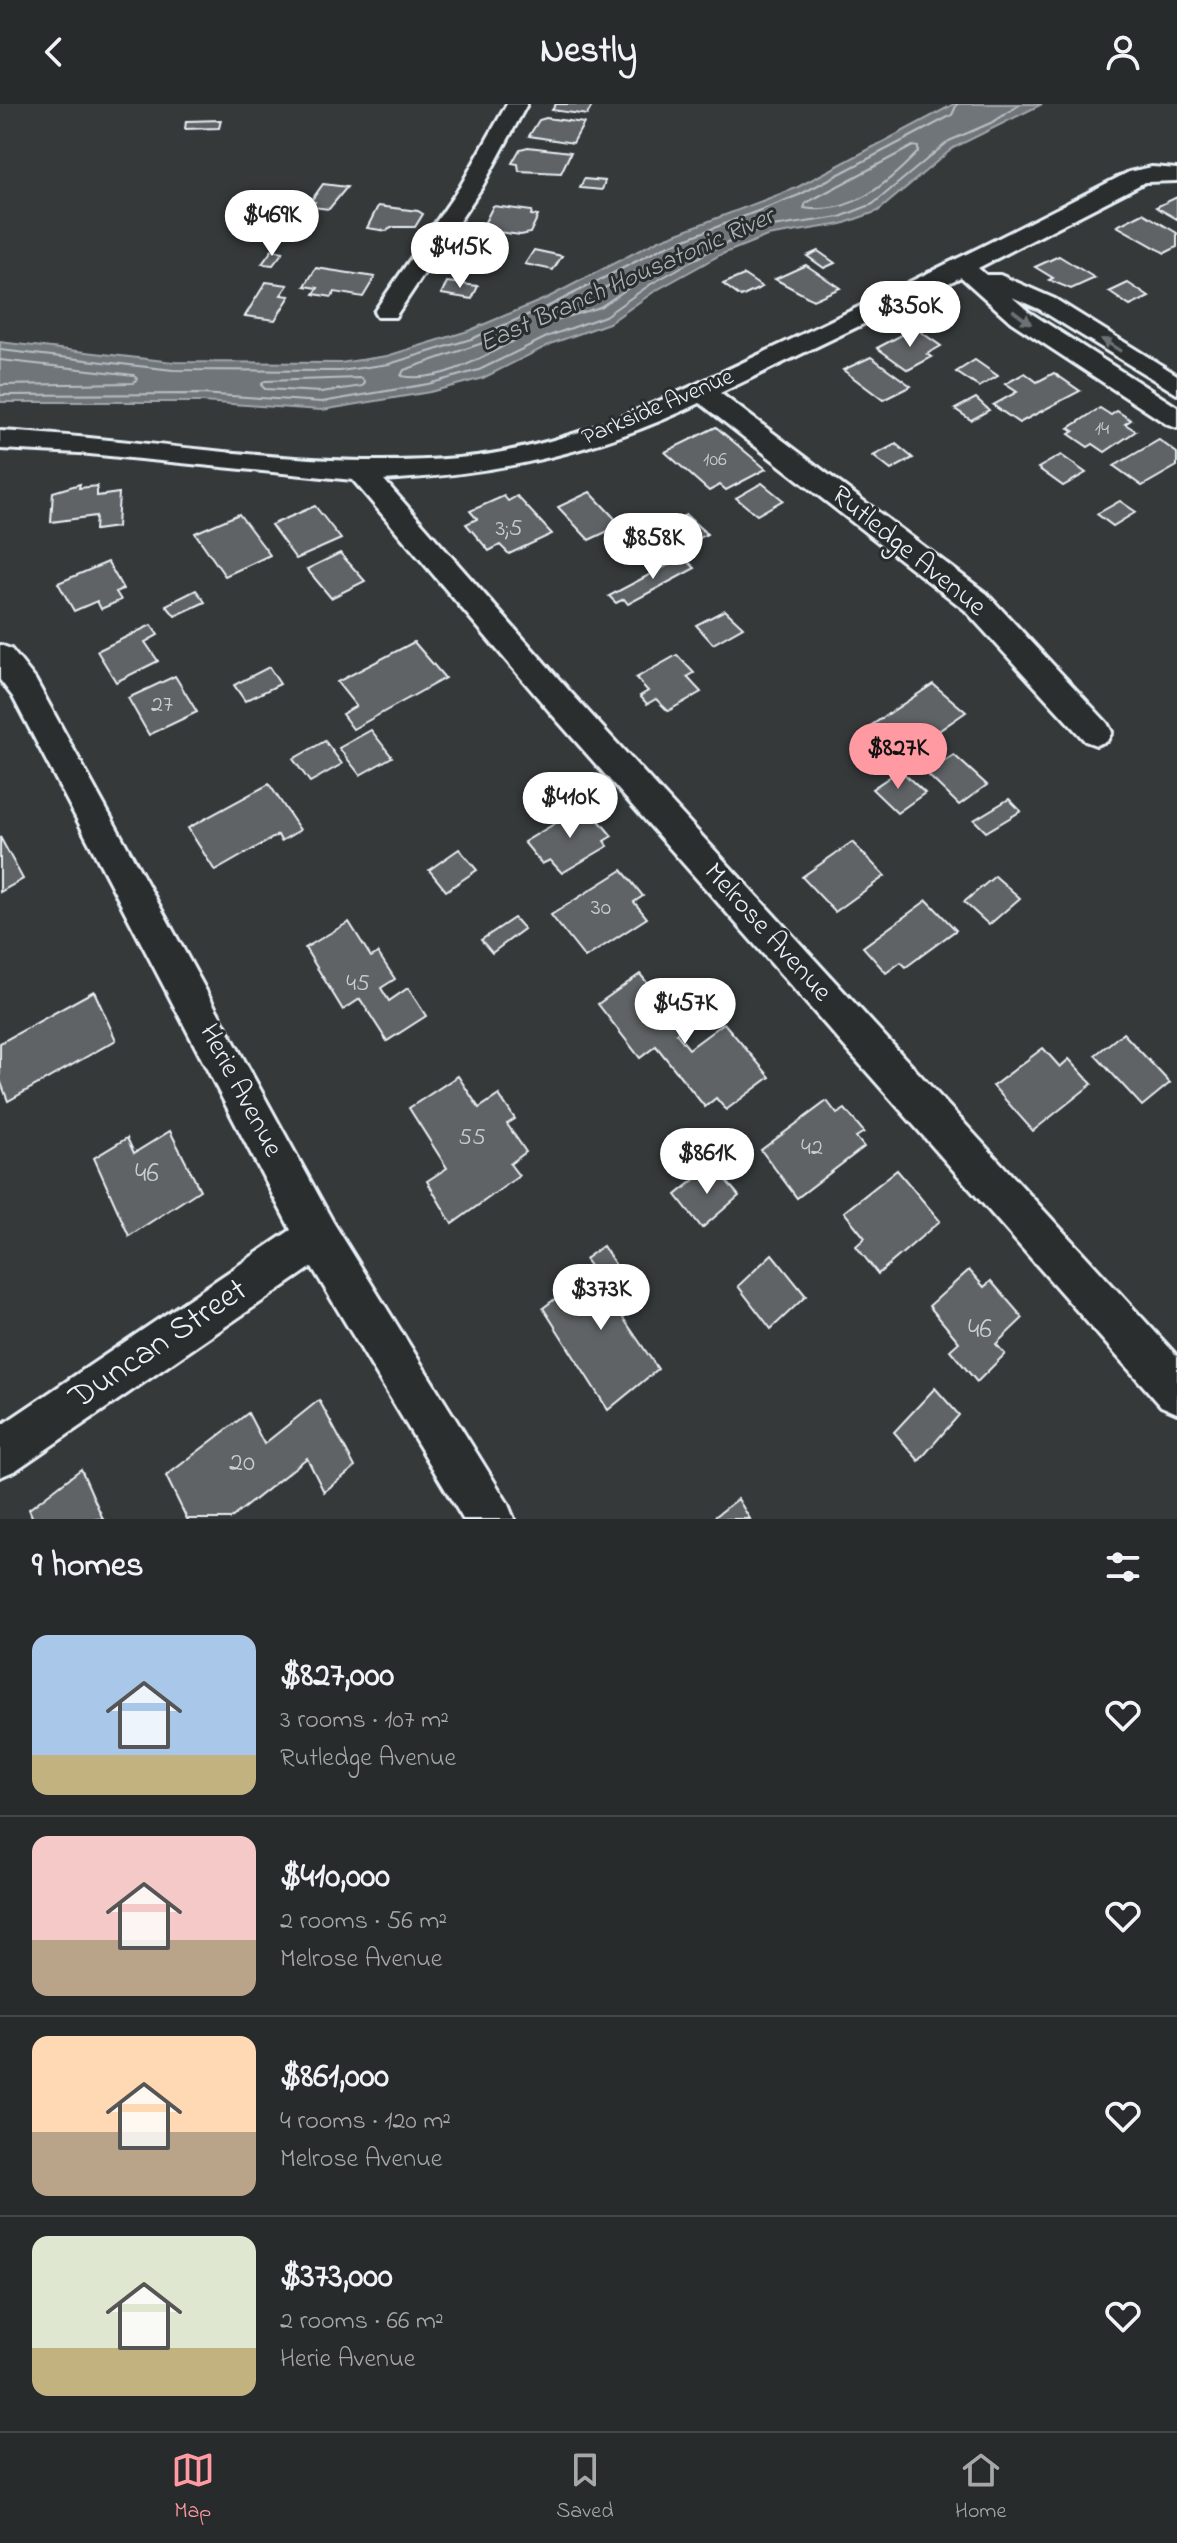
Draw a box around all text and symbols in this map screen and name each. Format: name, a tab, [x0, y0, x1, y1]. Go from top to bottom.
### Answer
text: Nestly	[540, 26, 637, 79]
icon: back	[32, 30, 76, 74]
icon: person	[1101, 30, 1145, 74]
pin: $469K	[216, 190, 328, 258]
text: $469K	[243, 197, 301, 235]
water label: East Branch Housatonic River	[473, 198, 783, 363]
pin: $415K	[404, 222, 516, 290]
text: $415K	[429, 229, 491, 267]
pin: $350K	[854, 281, 966, 349]
text: $350K	[877, 288, 943, 326]
one-way arrow	[1012, 309, 1032, 325]
one-way arrow	[1100, 338, 1122, 352]
street label: Parkside Avenue	[577, 360, 740, 456]
house number: 14	[1095, 415, 1109, 444]
house number: 106	[703, 446, 727, 475]
street label: Rutledge Avenue	[821, 476, 995, 628]
house number: 3;5	[496, 512, 523, 547]
pin: $858K	[597, 513, 709, 581]
text: $858K	[622, 520, 684, 558]
house number: 27	[151, 688, 173, 723]
pin: $827K	[842, 723, 954, 791]
text: $827K	[867, 730, 929, 768]
pin: $410K	[514, 772, 626, 840]
text: $410K	[541, 779, 599, 817]
street label: Melrose Avenue	[693, 854, 841, 1012]
house number: 30	[591, 891, 611, 926]
house number: 45	[346, 967, 370, 1002]
pin: $457K	[629, 978, 741, 1046]
text: $457K	[653, 985, 717, 1023]
street label: Herie Avenue	[188, 1017, 293, 1165]
house number: 55	[458, 1121, 486, 1156]
pin: $861K	[651, 1128, 763, 1196]
house number: 42	[801, 1131, 823, 1166]
text: $861K	[678, 1135, 736, 1173]
house number: 46	[135, 1154, 159, 1195]
pin: $373K	[545, 1264, 657, 1332]
street label: Duncan Street	[59, 1267, 258, 1424]
text: $373K	[571, 1271, 631, 1309]
house number: 46	[968, 1310, 992, 1351]
house number: 20	[229, 1443, 255, 1484]
text: 9 homes	[32, 1542, 144, 1592]
icon: filters	[1101, 1545, 1145, 1589]
text: $827,000	[280, 1652, 394, 1702]
icon: home	[96, 1667, 192, 1763]
icon: heart	[1101, 1693, 1145, 1737]
text: 3 rooms · 107 m²	[280, 1702, 449, 1740]
text: Rutledge Avenue	[280, 1740, 456, 1778]
text: $410,000	[280, 1853, 390, 1903]
icon: home	[96, 1868, 192, 1964]
icon: heart	[1101, 1894, 1145, 1938]
text: 2 rooms · 56 m²	[280, 1903, 447, 1941]
text: Melrose Avenue	[280, 1941, 443, 1979]
text: $861,000	[280, 2053, 389, 2103]
icon: home	[96, 2068, 192, 2164]
icon: heart	[1101, 2094, 1145, 2138]
text: 4 rooms · 120 m²	[280, 2103, 451, 2141]
text: Melrose Avenue	[280, 2141, 443, 2179]
text: $373,000	[280, 2253, 393, 2303]
icon: home	[96, 2268, 192, 2364]
icon: heart	[1101, 2294, 1145, 2338]
text: 2 rooms · 66 m²	[280, 2303, 444, 2341]
text: Herie Avenue	[280, 2341, 415, 2379]
tab: Map	[171, 2448, 215, 2528]
tab: Saved	[556, 2448, 614, 2528]
tab: Home	[955, 2448, 1006, 2528]

